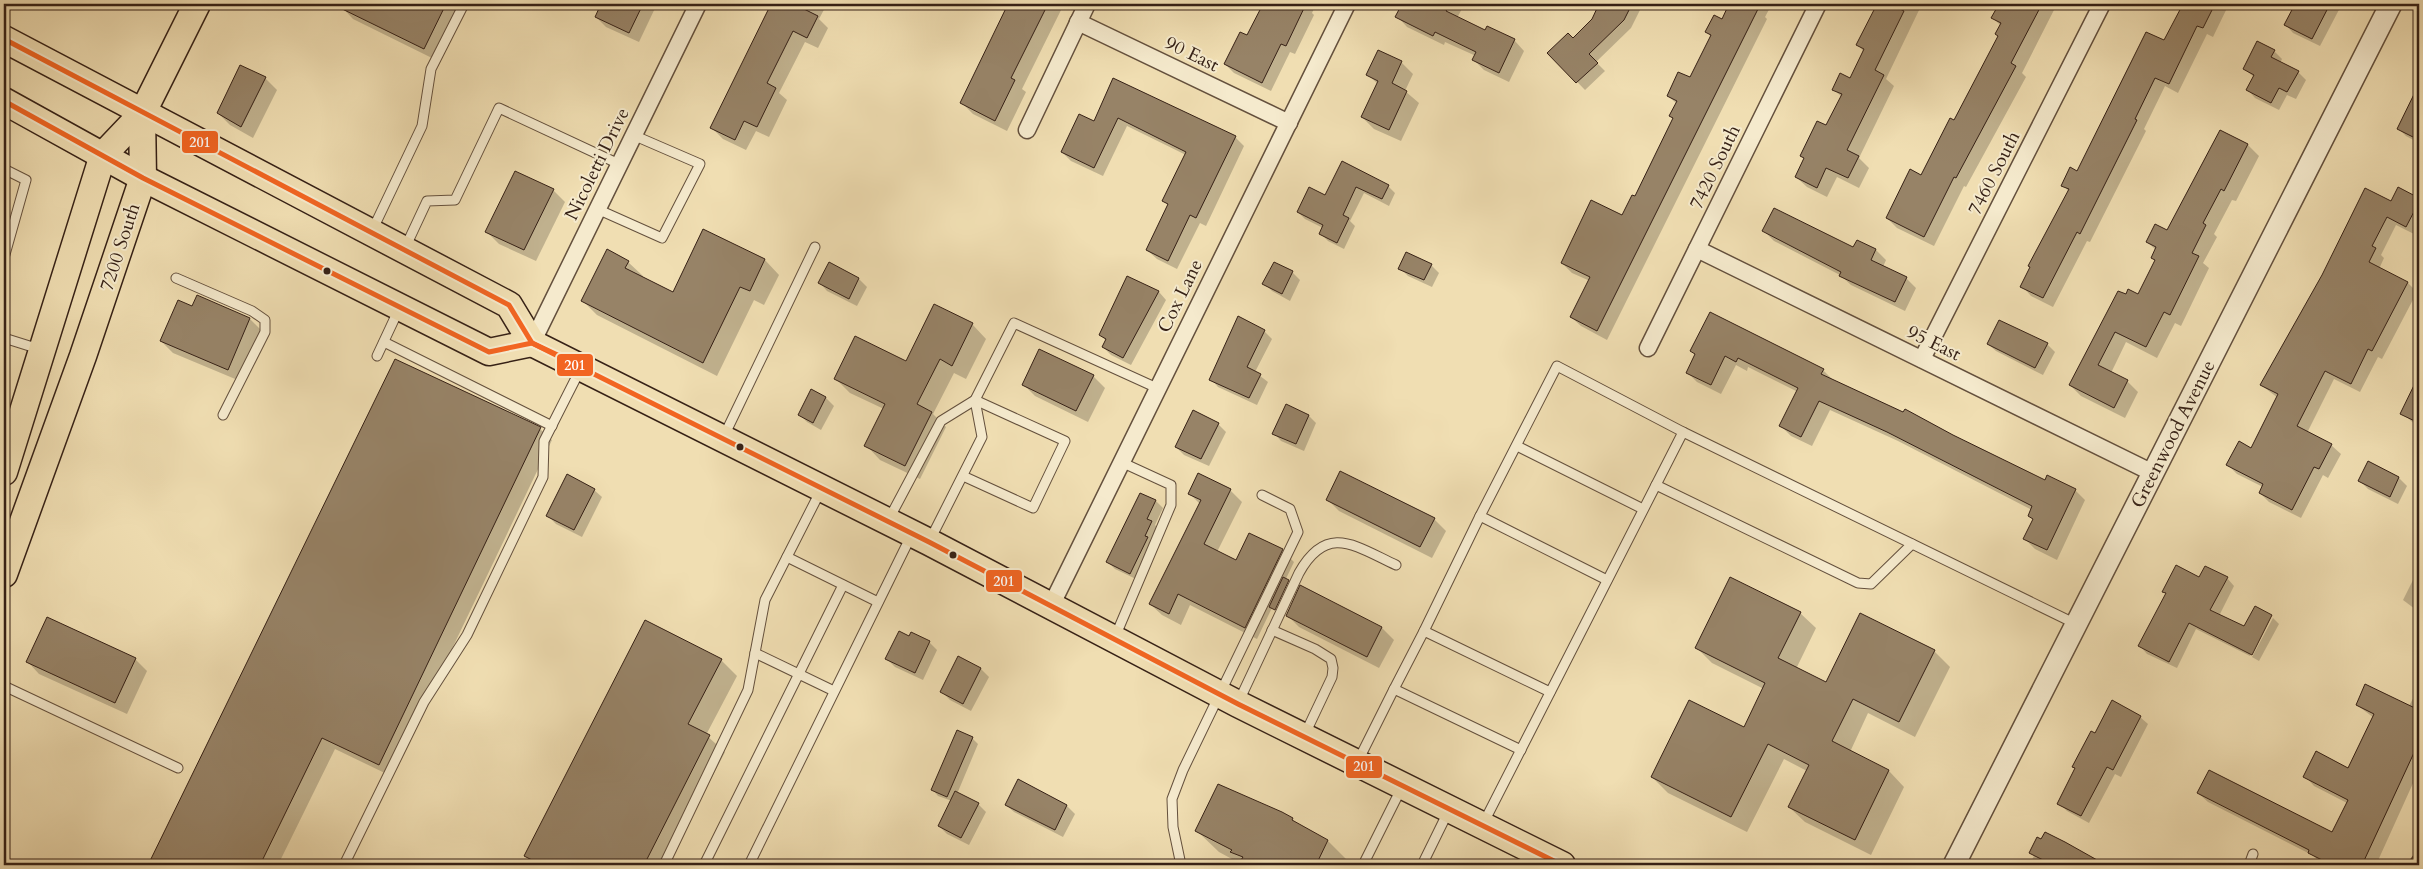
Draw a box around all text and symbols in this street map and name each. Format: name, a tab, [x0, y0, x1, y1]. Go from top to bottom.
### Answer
street label: 90 East	[1161, 30, 1223, 78]
street label: Nicoletti Drive	[558, 103, 636, 225]
street label: 7420 South	[1683, 120, 1747, 213]
street label: 7460 South	[1962, 126, 2026, 219]
line badge: 201	[181, 130, 219, 154]
text: 201	[189, 133, 211, 152]
street label: 7200 South	[94, 199, 147, 294]
street label: Cox Lane	[1151, 255, 1209, 337]
unlabelled marker	[322, 266, 332, 276]
street label: 95 East	[1903, 319, 1965, 367]
line badge: 201	[556, 353, 594, 377]
text: 201	[564, 356, 586, 375]
street label: Greenwood Avenue	[2125, 356, 2221, 512]
unlabelled marker	[735, 442, 745, 452]
unlabelled marker	[948, 550, 958, 560]
line badge: 201	[985, 569, 1023, 593]
text: 201	[993, 572, 1015, 591]
line badge: 201	[1345, 755, 1383, 779]
text: 201	[1353, 757, 1375, 776]

